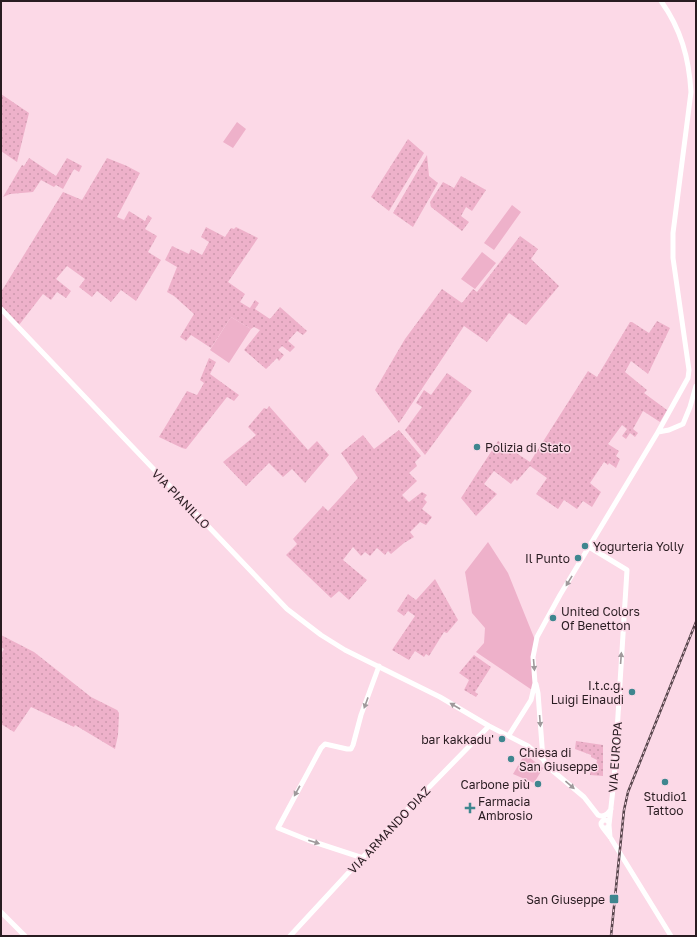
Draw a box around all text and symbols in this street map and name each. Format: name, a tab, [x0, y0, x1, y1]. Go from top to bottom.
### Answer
place label: Polizia di Stato	[485, 440, 571, 455]
marker: Polizia di Stato	[472, 442, 482, 452]
street label: VIA PIANILLO	[149, 466, 213, 532]
place label: Yogurteria Yolly	[593, 539, 684, 554]
marker: Yogurteria Yolly	[580, 541, 590, 551]
place label: Il Punto	[525, 551, 570, 566]
marker: Il Punto	[573, 553, 583, 563]
one-way arrow	[565, 575, 572, 587]
place label: United Colors Of Benetton	[561, 604, 640, 633]
marker: United Colors Of Benetton	[548, 613, 558, 623]
one-way arrow	[618, 652, 625, 664]
one-way arrow	[530, 659, 537, 671]
place label: I.t.c.g. Luigi Einaudi	[551, 678, 624, 707]
marker: I.t.c.g. Luigi Einaudi	[627, 687, 637, 697]
one-way arrow	[362, 697, 368, 709]
one-way arrow	[449, 703, 461, 710]
one-way arrow	[536, 715, 543, 727]
street label: VIA EUROPA	[605, 721, 625, 793]
place label: bar kakkadu'	[421, 732, 494, 747]
marker: bar kakkadu'	[497, 734, 507, 744]
place label: Chiesa di San Giuseppe	[519, 745, 598, 774]
marker: Chiesa di San Giuseppe	[506, 754, 516, 764]
place label: Carbone più	[461, 777, 530, 792]
marker: Studio1 Tattoo	[660, 777, 670, 787]
marker: Carbone più	[533, 779, 543, 789]
one-way arrow	[565, 780, 574, 789]
street label: VIA ARMANDO DIAZ	[345, 783, 433, 877]
one-way arrow	[294, 785, 300, 797]
place label: Studio1 Tattoo	[643, 789, 687, 818]
place label: Farmacia Ambrosio	[478, 794, 533, 823]
marker: Farmacia Ambrosio	[465, 803, 475, 813]
one-way arrow	[308, 839, 320, 845]
place label: San Giuseppe	[526, 892, 605, 907]
marker: San Giuseppe	[608, 893, 620, 905]

